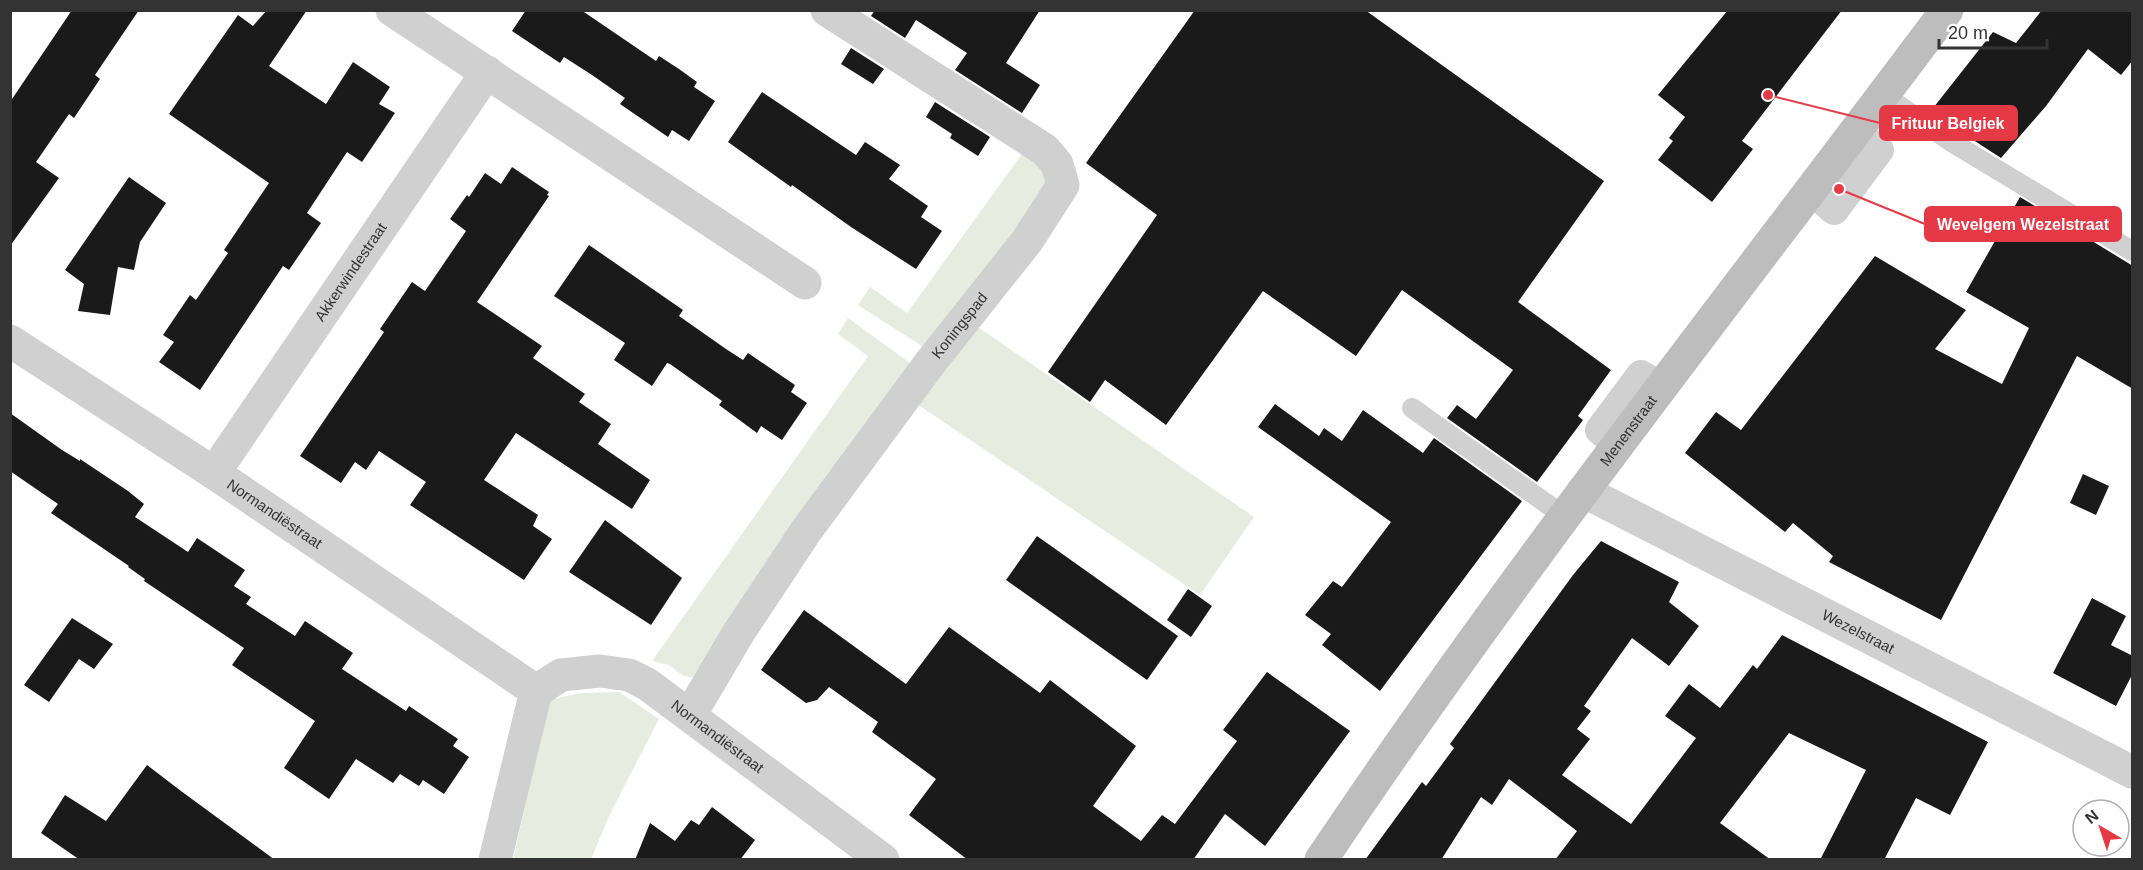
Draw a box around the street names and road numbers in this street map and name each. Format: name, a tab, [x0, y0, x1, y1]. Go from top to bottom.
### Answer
street label: Akkerwindestraat	[311, 219, 390, 324]
street label: Koningspad	[928, 289, 991, 362]
street label: Menenstraat	[1596, 391, 1660, 469]
street label: Normandiëstraat	[224, 475, 326, 552]
street label: Wezelstraat	[1819, 606, 1898, 657]
street label: Normandiëstraat	[668, 696, 768, 777]

